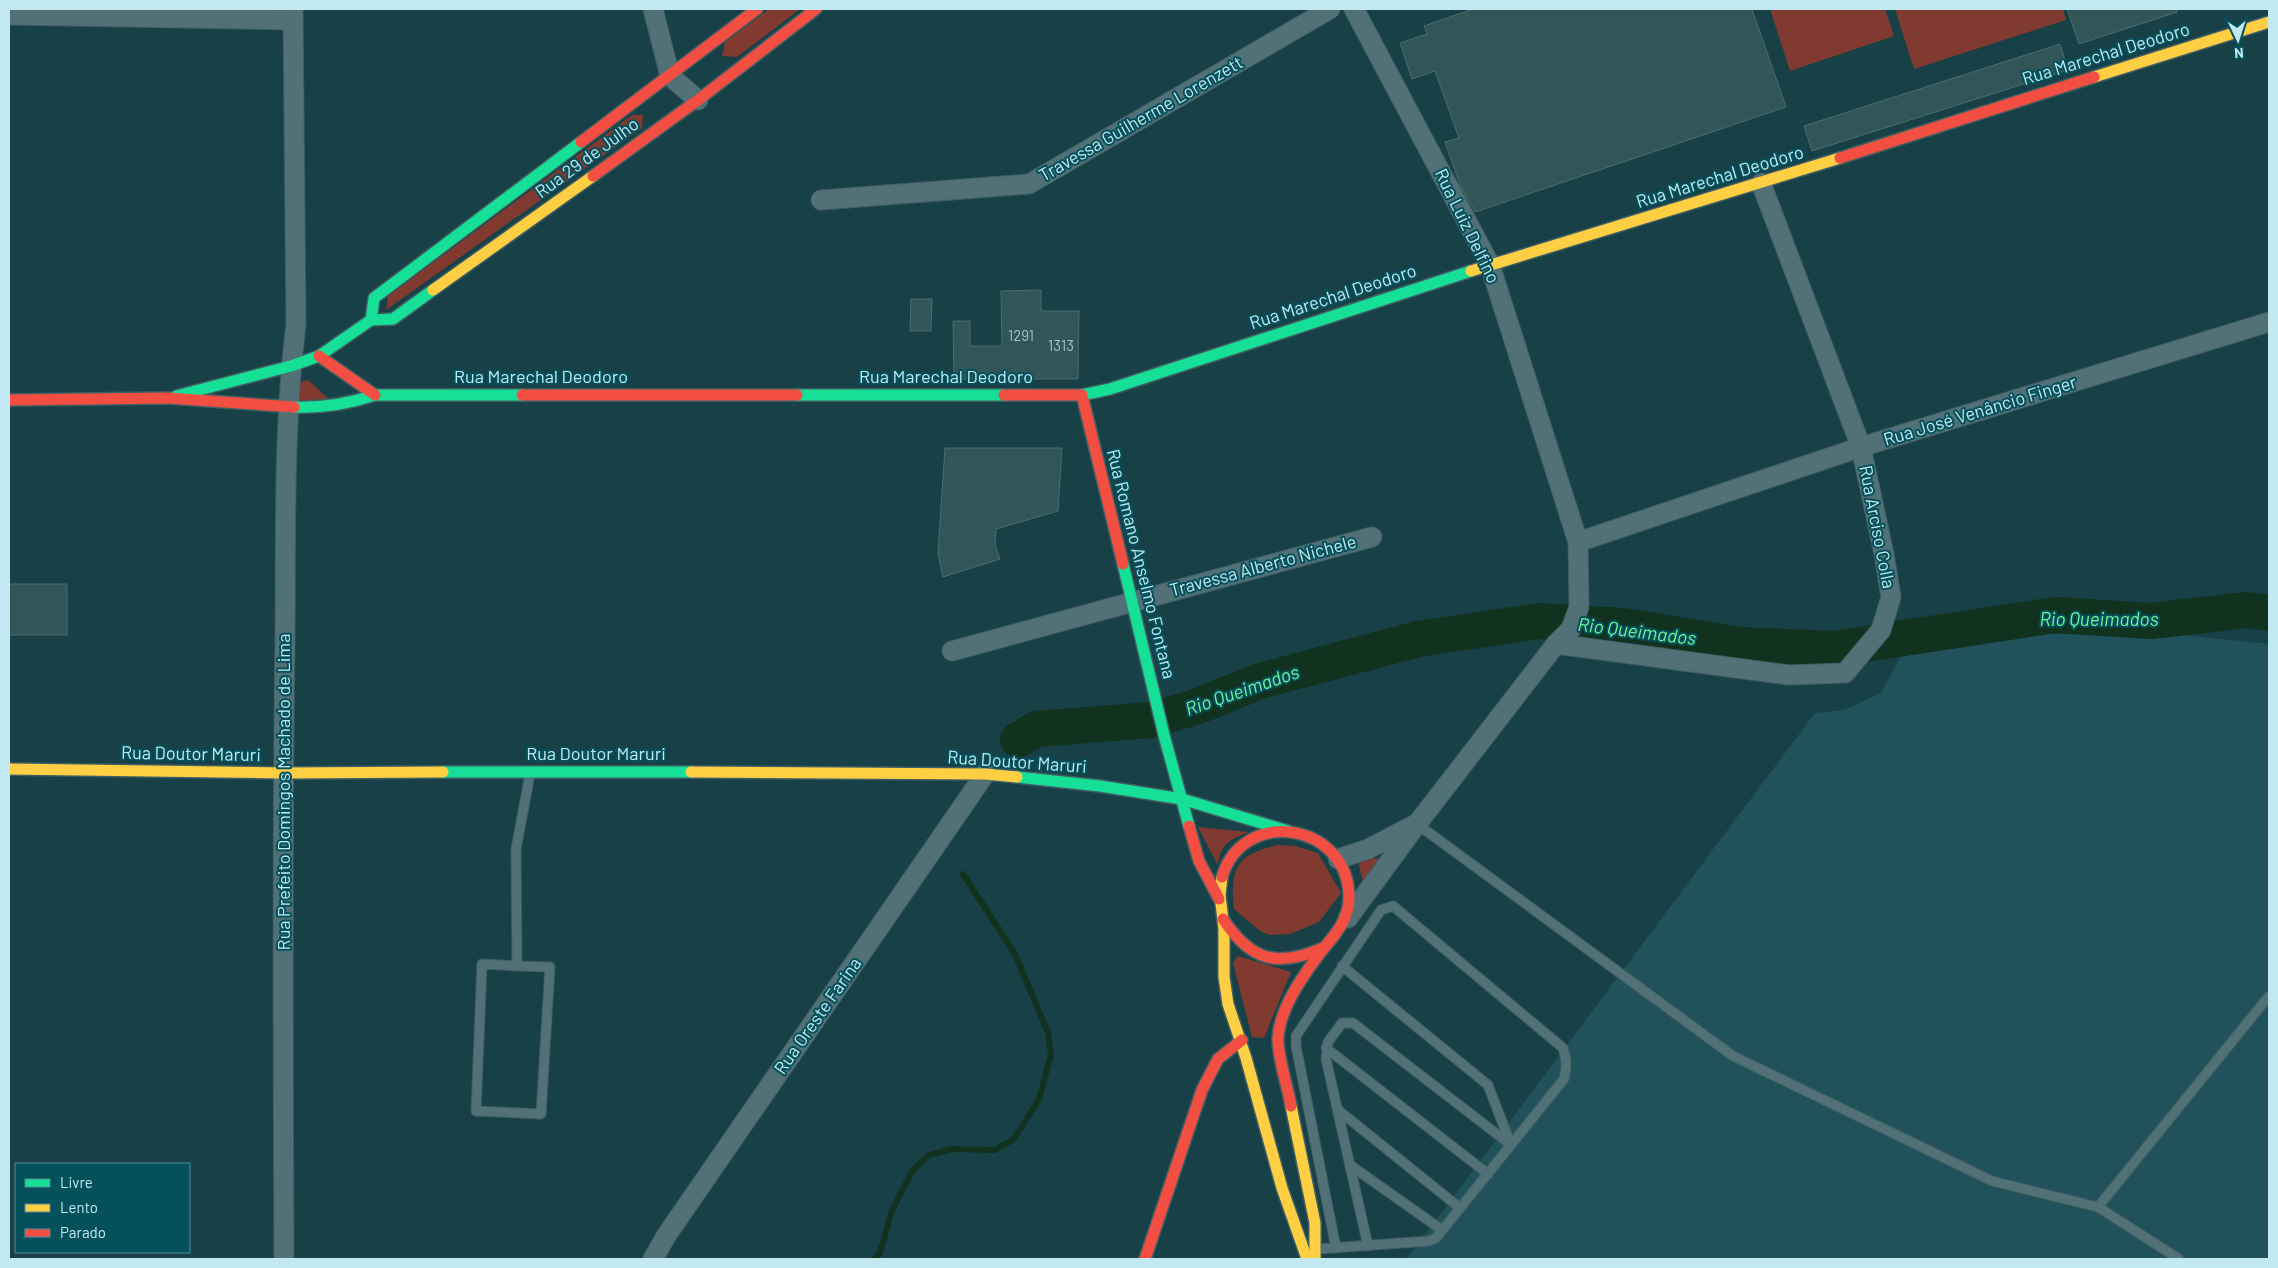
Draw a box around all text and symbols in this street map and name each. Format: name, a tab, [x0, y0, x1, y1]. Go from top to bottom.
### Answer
north arrow	[2213, 15, 2263, 65]
street label: Rua Marechal Deodoro	[2019, 17, 2192, 89]
text: N	[2234, 45, 2244, 62]
street label: Travessa Guilherme Lorenzett	[1035, 51, 1246, 186]
street label: Rua 29 de Julho	[530, 112, 643, 202]
street label: Rua Marechal Deodoro	[1633, 140, 1806, 212]
street label: Rua Luiz Delfino	[1431, 165, 1505, 286]
street label: Rua Marechal Deodoro	[1247, 259, 1419, 333]
house number: 1291	[1008, 326, 1034, 344]
house number: 1313	[1048, 336, 1074, 354]
street label: Rua Marechal Deodoro	[454, 365, 628, 387]
street label: Rua Marechal Deodoro	[859, 365, 1033, 387]
street label: Rua José Venâncio Finger	[1880, 370, 2079, 450]
street label: Rua Romano Anselmo Fontana	[1103, 447, 1181, 681]
street label: Rua Arciso Colla	[1855, 463, 1901, 590]
street label: Travessa Alberto Nichele	[1167, 530, 1358, 601]
water label: Rio Queimados	[2039, 607, 2159, 630]
water label: Rio Queimados	[1577, 612, 1698, 649]
street label: Rua Prefeito Domingos Machado de Lima	[272, 634, 294, 950]
water label: Rio Queimados	[1182, 659, 1302, 720]
street label: Rua Doutor Maruri	[121, 741, 261, 765]
street label: Rua Doutor Maruri	[526, 742, 666, 764]
street label: Rua Doutor Maruri	[947, 745, 1088, 777]
street label: Rua Oreste Farina	[769, 953, 866, 1078]
legend	[15, 1163, 190, 1253]
text: Livre	[60, 1173, 93, 1191]
text: Lento	[60, 1198, 98, 1216]
text: Parado	[60, 1223, 106, 1241]

